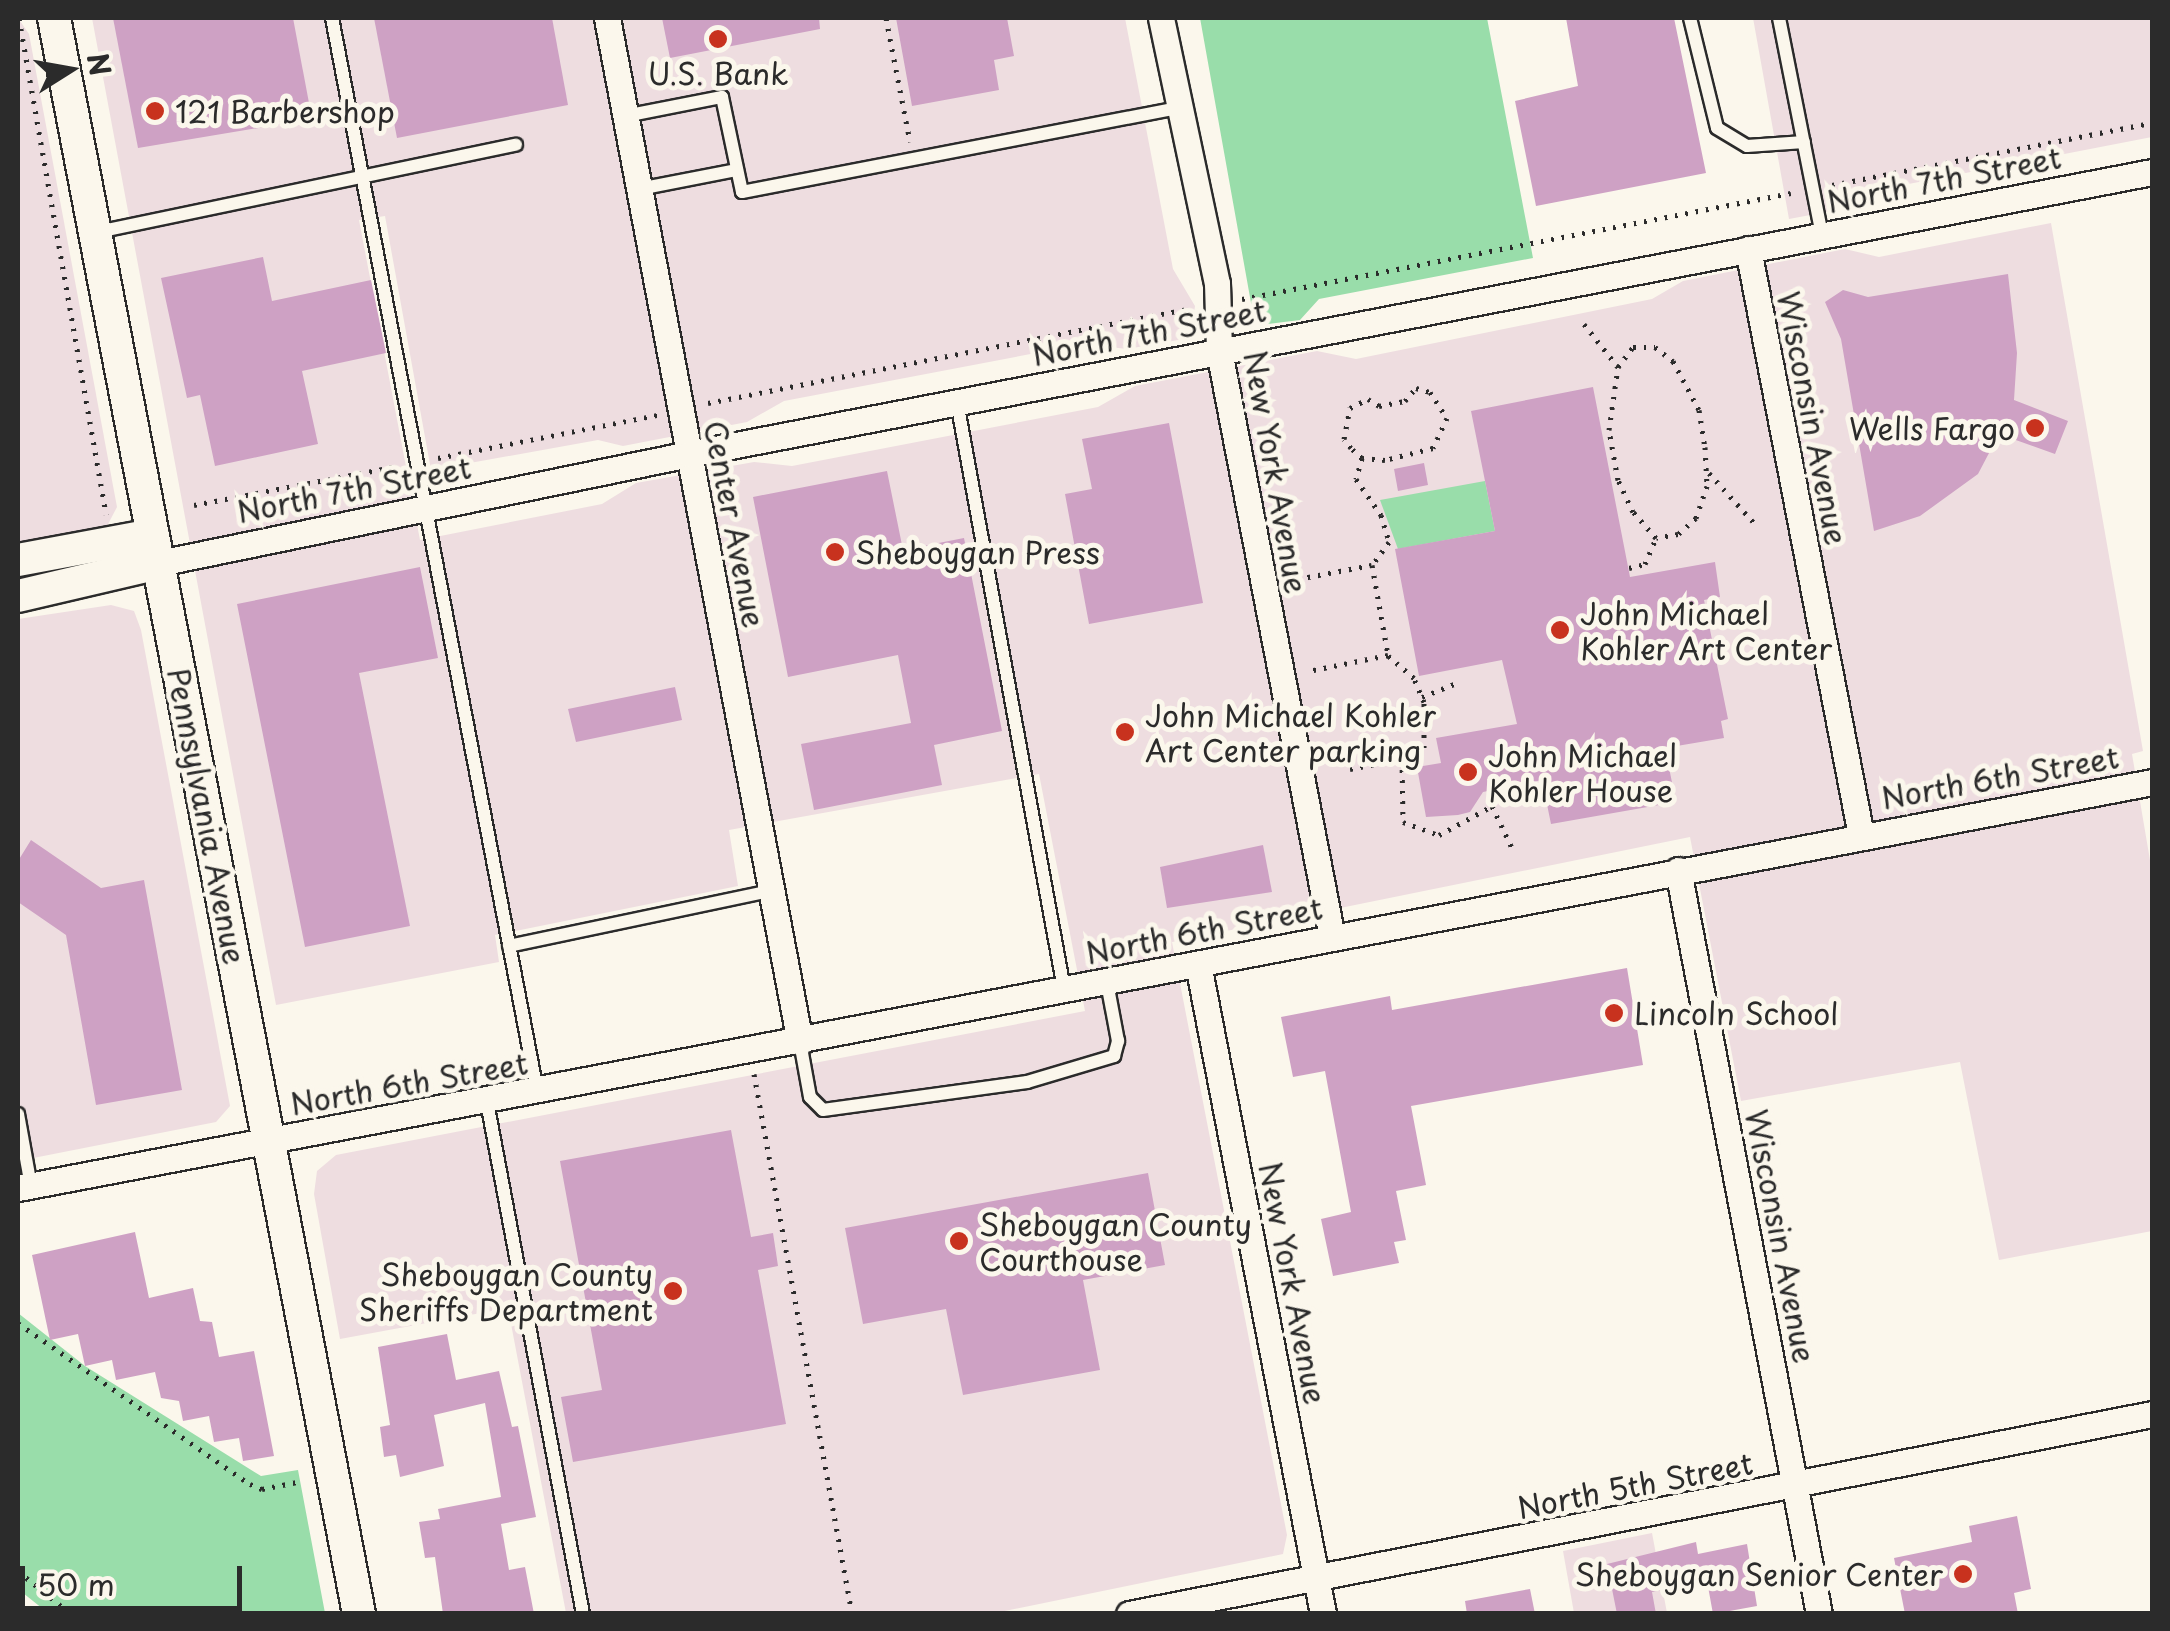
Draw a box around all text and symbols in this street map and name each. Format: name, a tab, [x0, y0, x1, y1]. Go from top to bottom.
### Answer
north arrow	[20, 20, 120, 120]
marker: U.S. Bank	[707, 28, 729, 50]
text: N	[77, 49, 123, 79]
place label: U.S. Bank	[647, 55, 789, 91]
place label: 121 Barbershop	[175, 93, 395, 129]
marker: 121 Barbershop	[144, 100, 166, 122]
street label: North 7th Street	[1823, 139, 2065, 219]
street label: Wisconsin Avenue	[1771, 288, 1855, 548]
street label: North 7th Street	[1028, 292, 1270, 372]
street label: New York Avenue	[1237, 347, 1315, 597]
place label: Wells Fargo	[1847, 410, 2015, 446]
street label: Center Avenue	[697, 417, 773, 631]
marker: Wells Fargo	[2024, 417, 2046, 439]
street label: North 7th Street	[233, 449, 475, 529]
place label: Sheboygan Press	[855, 534, 1099, 570]
marker: Sheboygan Press	[824, 541, 846, 563]
place label: John Michael Kohler Art Center	[1580, 595, 1839, 666]
marker: John Michael Kohler Art Center	[1549, 619, 1571, 641]
street label: Pennsylvania Avenue	[161, 665, 253, 967]
place label: John Michael Kohler Art Center parking	[1145, 697, 1435, 768]
marker: John Michael Kohler Art Center parking	[1114, 721, 1136, 743]
place label: John Michael Kohler House	[1488, 737, 1677, 808]
street label: North 6th Street	[1877, 738, 2123, 816]
marker: John Michael Kohler House	[1457, 761, 1479, 783]
street label: North 6th Street	[1081, 889, 1327, 971]
place label: Lincoln School	[1634, 995, 1838, 1031]
marker: Lincoln School	[1603, 1002, 1625, 1024]
street label: North 6th Street	[286, 1044, 532, 1122]
street label: Wisconsin Avenue	[1739, 1106, 1823, 1366]
street label: New York Avenue	[1252, 1158, 1334, 1408]
place label: Sheboygan County Courthouse	[979, 1206, 1251, 1276]
marker: Sheboygan County Courthouse	[948, 1230, 970, 1252]
place label: Sheboygan County Sheriffs Department	[357, 1256, 653, 1326]
marker: Sheboygan County Sheriffs Department	[662, 1280, 684, 1302]
street label: North 5th Street	[1513, 1444, 1757, 1526]
scale bar	[25, 1546, 248, 1608]
place label: Sheboygan Senior Center	[1574, 1556, 1943, 1592]
text: 50 m	[37, 1561, 115, 1606]
marker: Sheboygan Senior Center	[1952, 1563, 1974, 1585]

